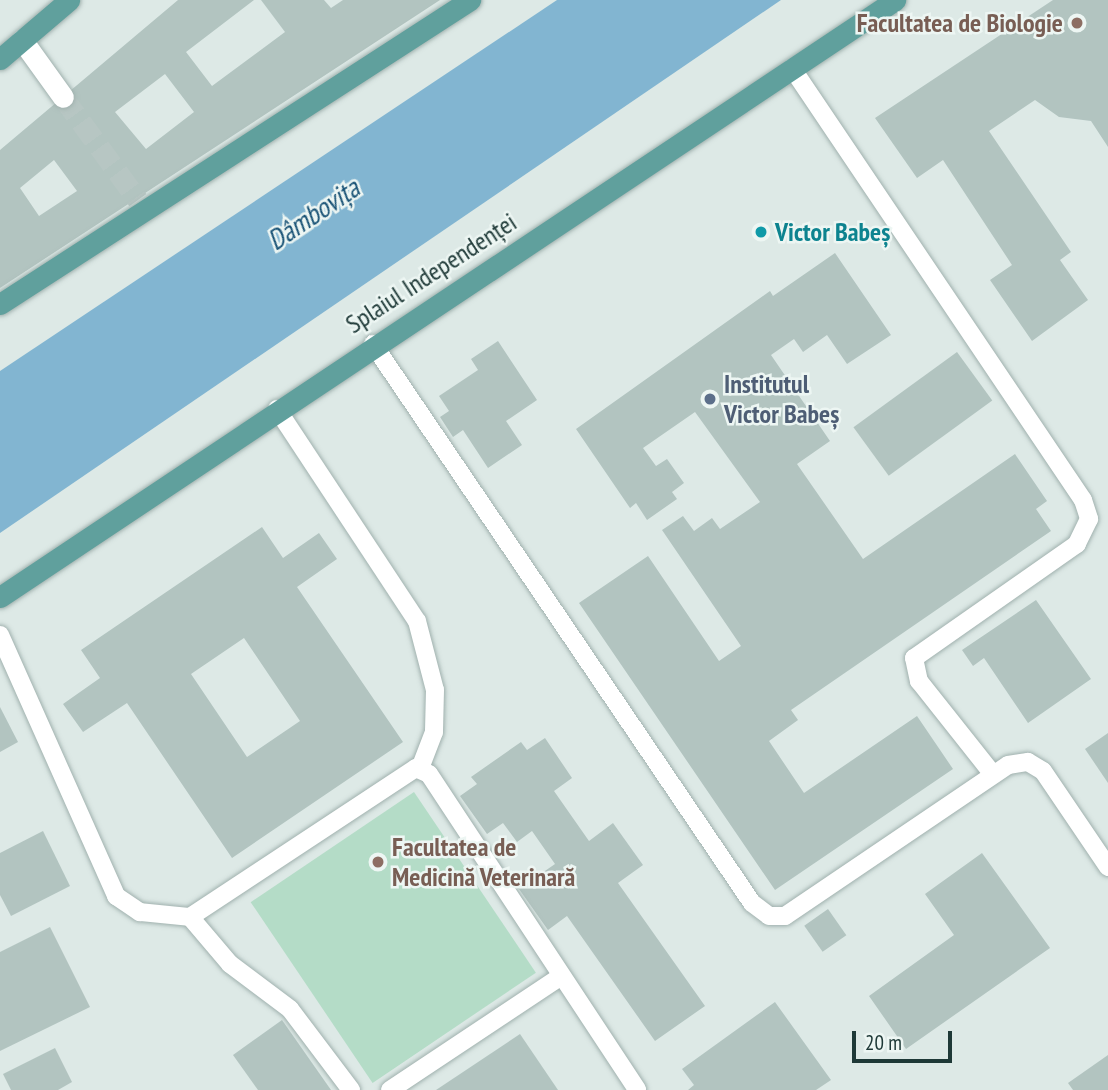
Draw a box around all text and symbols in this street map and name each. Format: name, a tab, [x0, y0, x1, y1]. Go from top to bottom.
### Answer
place label: Facultatea de Biologie	[857, 7, 1063, 39]
marker: Facultatea de Biologie	[1069, 15, 1085, 31]
water label: Dâmbovița	[261, 171, 365, 257]
street label: Splaiul Independenței	[340, 206, 522, 340]
place label: Victor Babeș	[775, 216, 890, 248]
marker: Victor Babeș	[753, 224, 769, 240]
place label: Institutul Victor Babeș	[724, 368, 839, 430]
marker: Institutul Victor Babeș	[702, 391, 718, 407]
place label: Facultatea de Medicină Veterinară	[392, 831, 576, 892]
marker: Facultatea de Medicină Veterinară	[370, 854, 386, 870]
scale bar	[856, 1016, 956, 1060]
text: 20 m	[865, 1029, 902, 1056]

